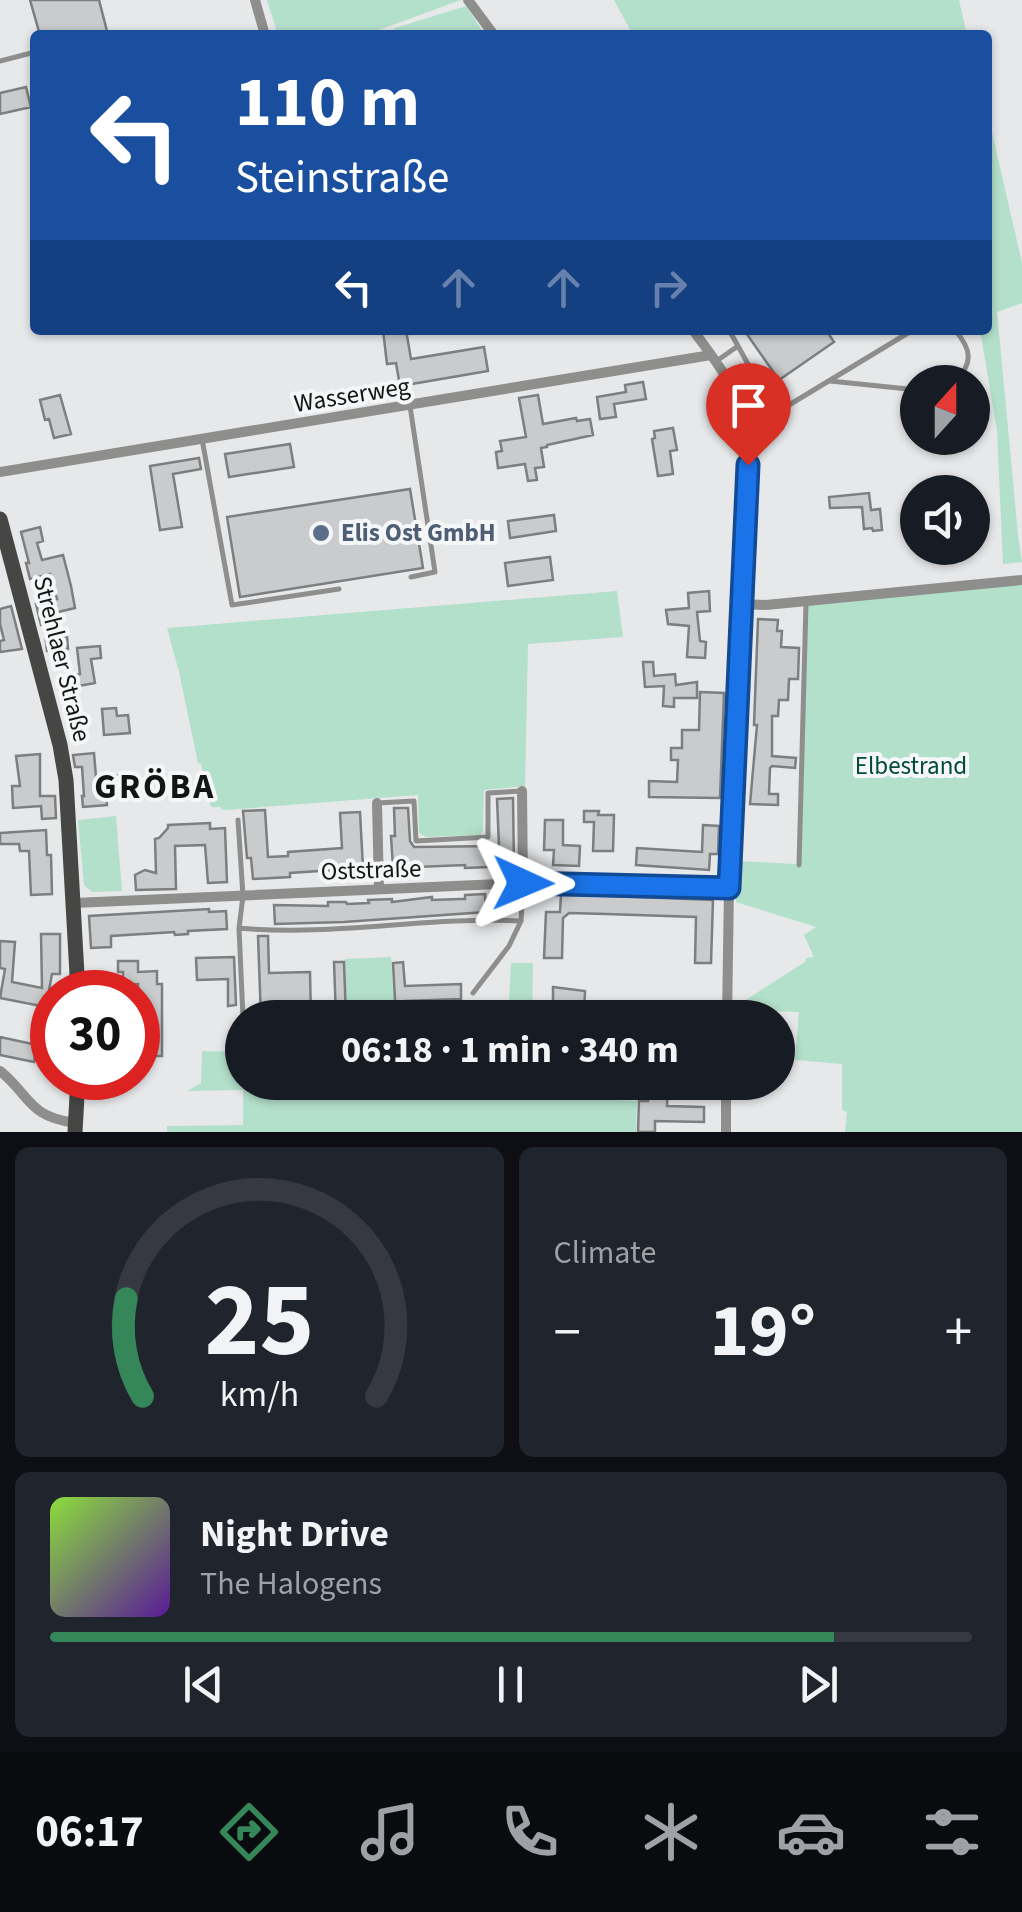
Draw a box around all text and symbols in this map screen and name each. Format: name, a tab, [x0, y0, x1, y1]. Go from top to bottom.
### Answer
text: 110 m	[235, 53, 420, 153]
icon: left	[70, 70, 200, 200]
text: Steinstraße	[235, 146, 449, 210]
icon: left	[326, 260, 381, 315]
icon: ahead	[431, 260, 486, 315]
icon: ahead	[536, 260, 591, 315]
icon: right	[641, 260, 696, 315]
pin	[706, 363, 791, 466]
north arrow	[900, 365, 990, 455]
map controls	[900, 365, 990, 565]
street label: Wasserweg	[291, 368, 413, 422]
icon: arrive	[721, 378, 776, 433]
button: sound	[900, 475, 990, 565]
place label: Elis Ost GmbH	[341, 515, 496, 551]
marker: Elis Ost GmbH	[310, 522, 332, 544]
street label: Strehlaer Straße	[24, 572, 100, 746]
park label: Elbestrand	[855, 748, 967, 784]
district label: GRÖBA	[94, 762, 216, 812]
position arrow	[471, 831, 575, 935]
street label: Oststraße	[320, 850, 422, 890]
speed limit sign: 30	[30, 970, 160, 1100]
text: 06:18 · 1 min · 340 m	[341, 1023, 679, 1077]
text: Climate	[554, 1230, 656, 1276]
text: 25	[204, 1248, 314, 1396]
text: 19°	[709, 1278, 816, 1385]
text: −	[554, 1294, 581, 1372]
text: +	[945, 1294, 972, 1372]
text: km/h	[220, 1369, 299, 1420]
text: Night Drive	[200, 1507, 389, 1561]
text: The Halogens	[200, 1561, 382, 1607]
icon: previous	[176, 1657, 231, 1712]
icon: pause	[483, 1657, 538, 1712]
icon: next	[791, 1657, 846, 1712]
icon: directions	[214, 1797, 284, 1867]
icon: music	[355, 1797, 425, 1867]
icon: phone	[495, 1797, 565, 1867]
icon: climate	[636, 1797, 706, 1867]
icon: car	[776, 1797, 846, 1867]
icon: filters	[917, 1797, 987, 1867]
text: 06:17	[35, 1800, 144, 1864]

